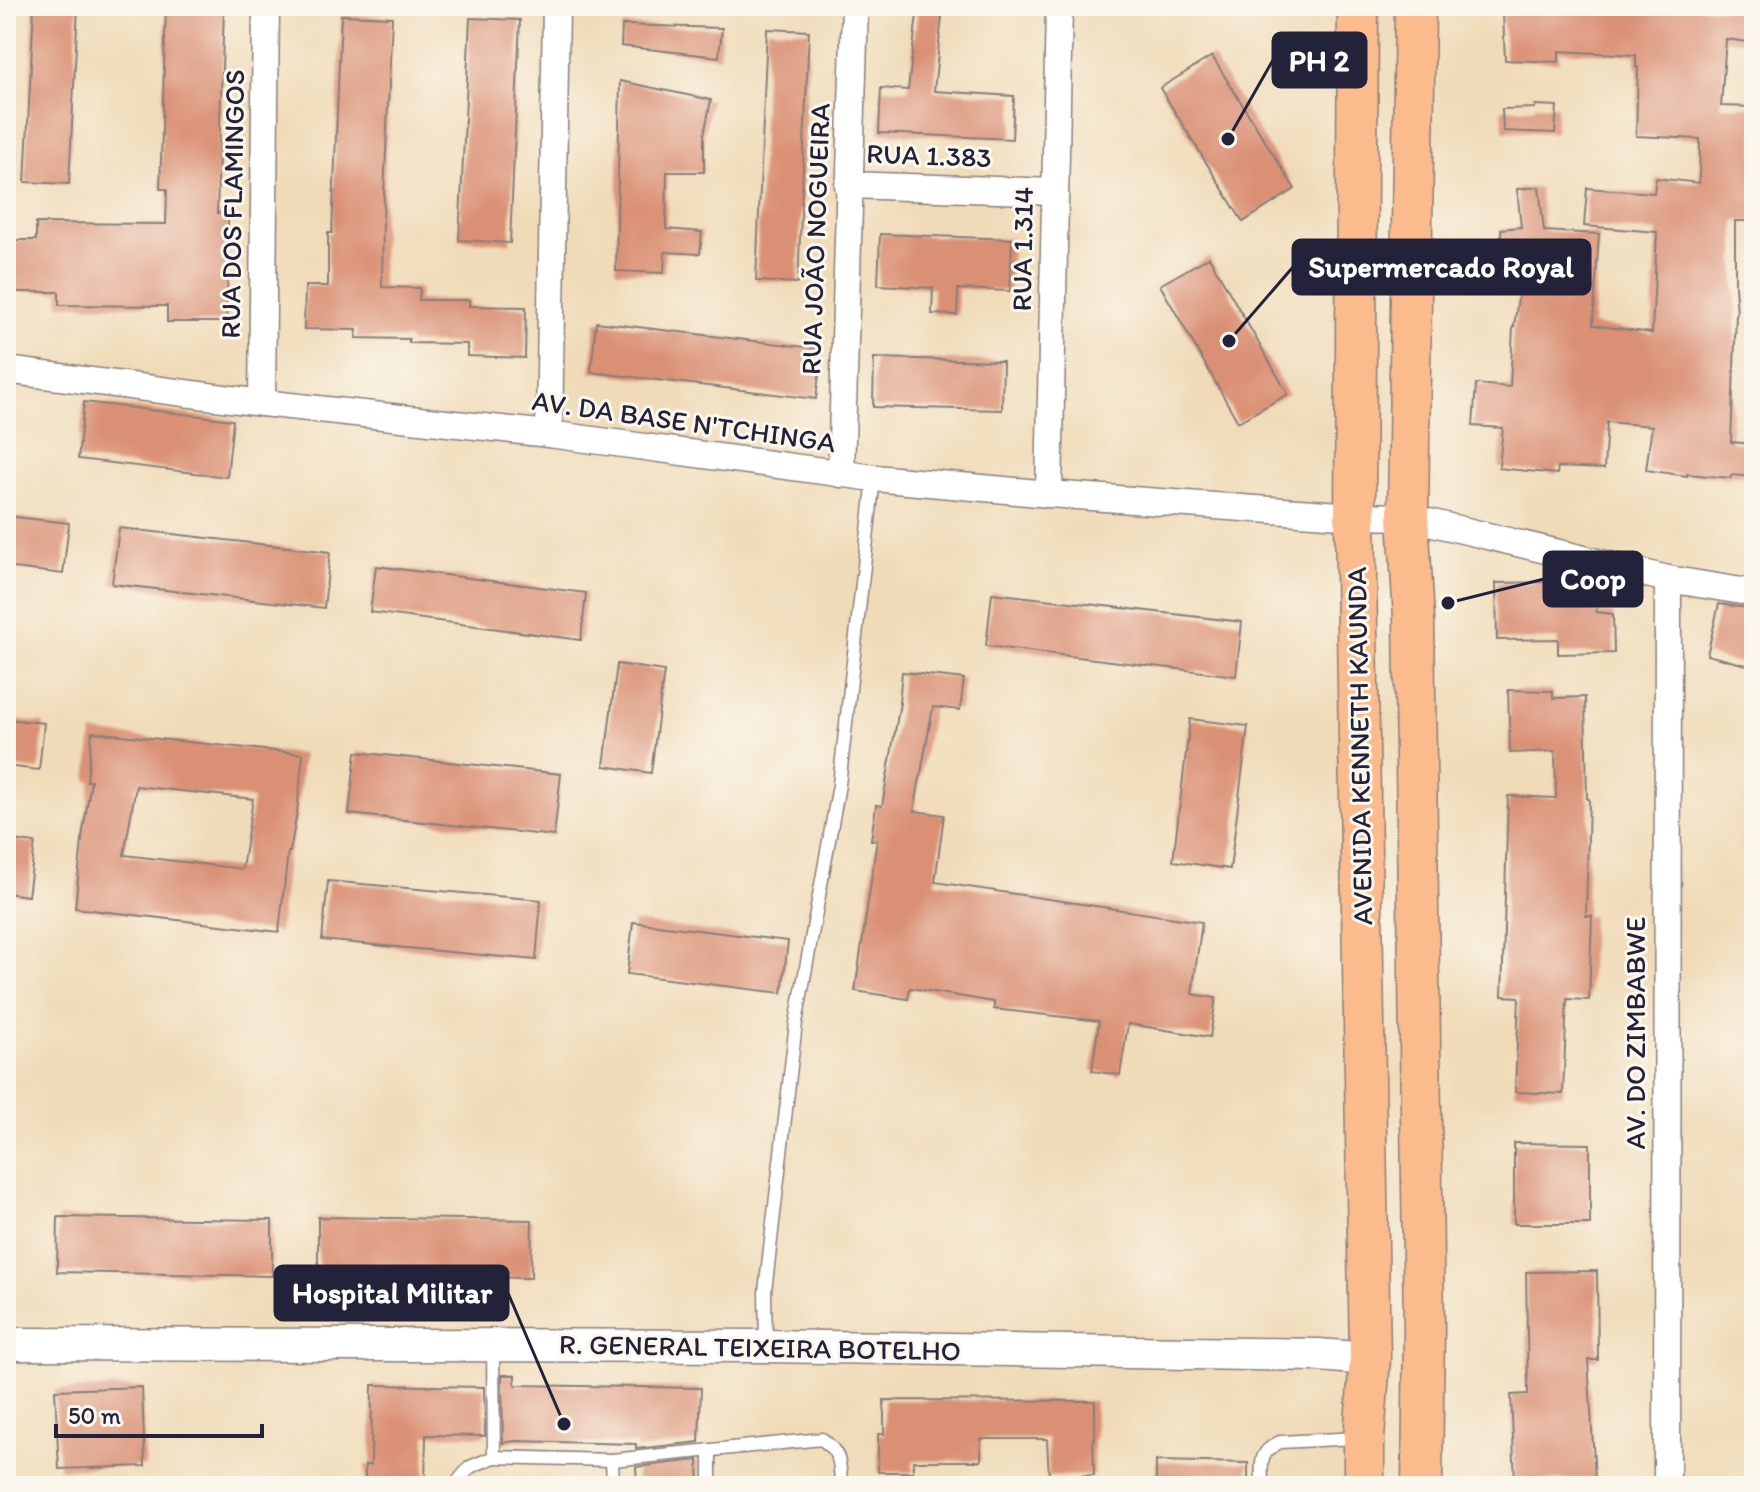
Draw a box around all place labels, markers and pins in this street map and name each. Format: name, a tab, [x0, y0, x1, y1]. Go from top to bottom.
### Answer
callout: PH 2	[1273, 33, 1366, 87]
callout: Supermercado Royal	[1293, 240, 1590, 294]
callout: Coop	[1544, 552, 1642, 606]
callout: Hospital Militar	[275, 1266, 508, 1320]

